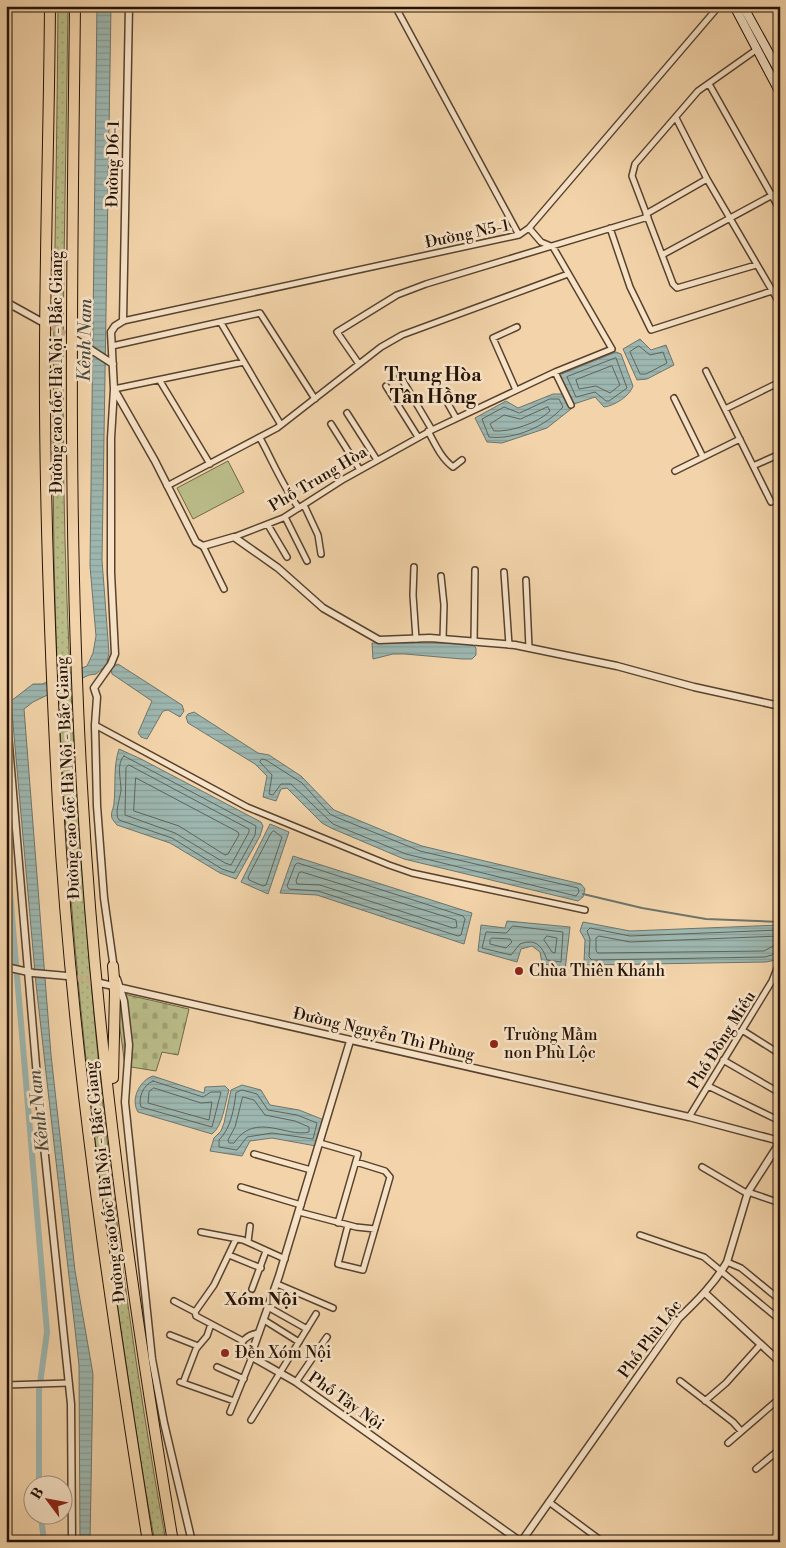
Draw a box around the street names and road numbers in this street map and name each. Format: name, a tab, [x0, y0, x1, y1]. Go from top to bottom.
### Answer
street label: Đường D6-1	[102, 120, 124, 208]
street label: Đường N5-1	[423, 215, 511, 253]
street label: Đường cao tốc Hà Nội - Bắc Giang	[47, 250, 67, 493]
street label: Phố Trung Hòa	[265, 441, 371, 516]
street label: Đường cao tốc Hà Nội - Bắc Giang	[52, 656, 84, 900]
street label: Phố Đông Miếu	[684, 987, 760, 1093]
street label: Đường Nguyễn Thì Phùng	[291, 1003, 478, 1065]
street label: Đường cao tốc Hà Nội - Bắc Giang	[80, 1060, 130, 1304]
street label: Phố Phù Lộc	[614, 1296, 686, 1382]
street label: Phố Tây Nội	[304, 1368, 388, 1434]

